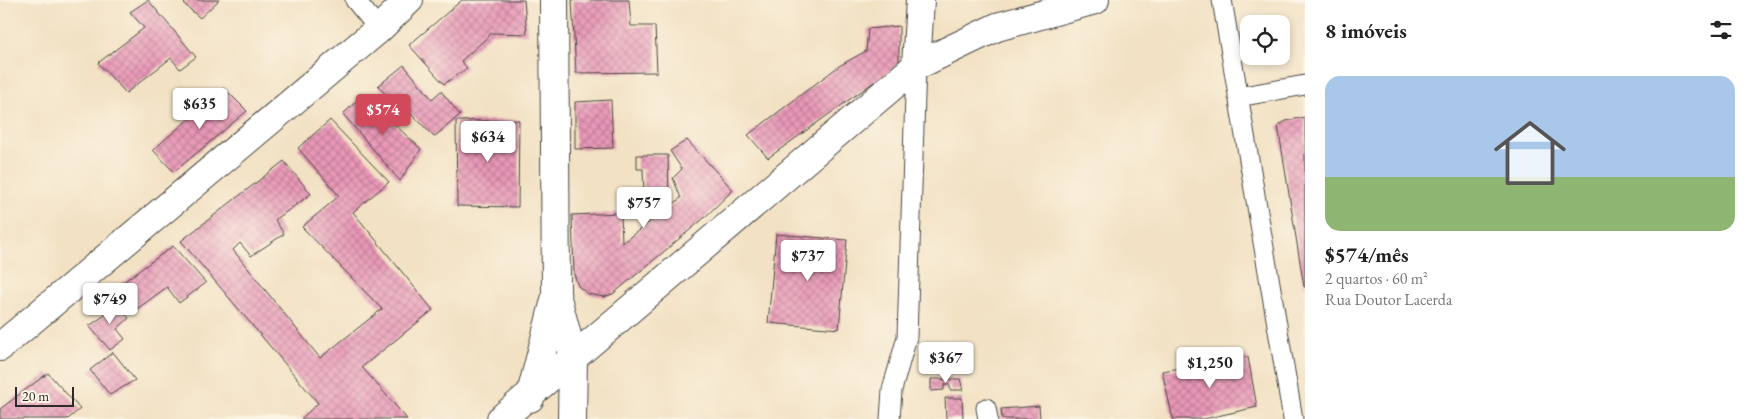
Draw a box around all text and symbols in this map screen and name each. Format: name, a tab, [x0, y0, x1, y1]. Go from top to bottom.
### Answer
map controls	[1240, 15, 1290, 65]
button: locate	[1240, 15, 1290, 65]
icon: filters	[1707, 16, 1735, 44]
text: 8 imóveis	[1325, 17, 1407, 44]
pin: $635	[170, 88, 230, 130]
text: $635	[184, 93, 216, 114]
pin: $574	[353, 94, 413, 136]
text: $574	[367, 99, 399, 120]
icon: home	[1485, 108, 1575, 198]
pin: $634	[458, 120, 518, 163]
text: $634	[472, 126, 504, 147]
pin: $757	[614, 186, 674, 229]
text: $757	[628, 192, 660, 213]
pin: $737	[778, 240, 838, 282]
text: $574/mês	[1325, 241, 1409, 268]
text: $737	[792, 245, 824, 266]
text: 2 quartos · 60 m²	[1325, 268, 1428, 289]
pin: $749	[80, 282, 140, 325]
text: $749	[94, 288, 126, 309]
text: Rua Doutor Lacerda	[1325, 289, 1452, 310]
pin: $367	[916, 342, 976, 384]
pin: $1,250	[1169, 346, 1251, 389]
text: $367	[930, 347, 962, 368]
text: $1,250	[1187, 352, 1233, 373]
scale bar	[15, 384, 74, 407]
text: 20 m	[22, 387, 49, 405]

